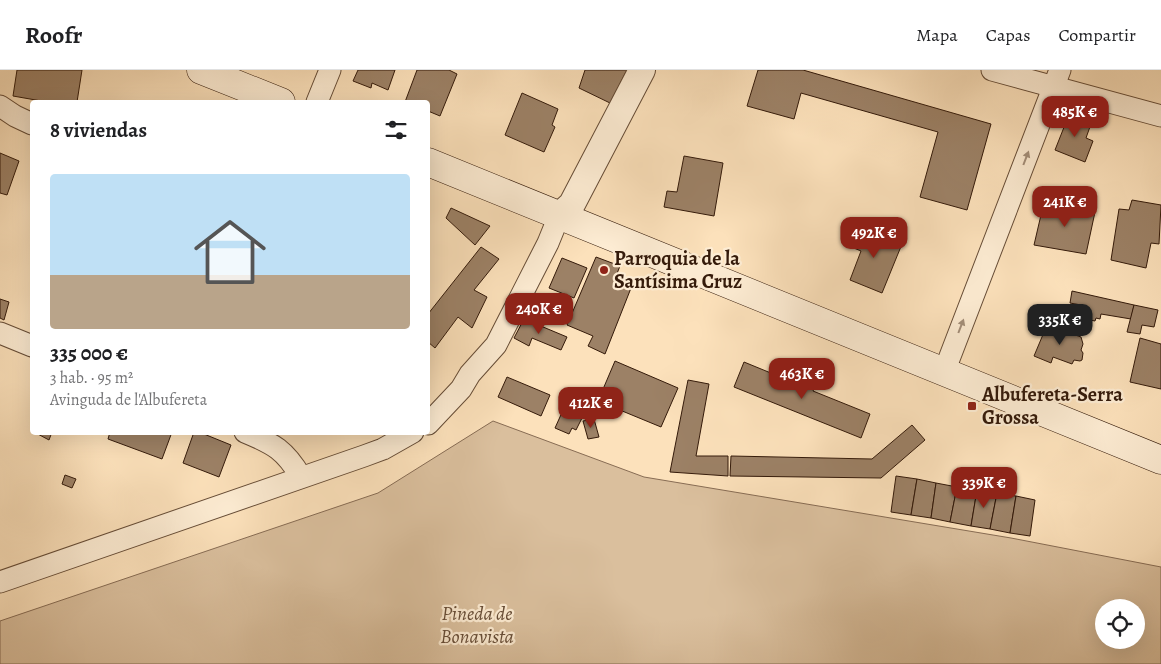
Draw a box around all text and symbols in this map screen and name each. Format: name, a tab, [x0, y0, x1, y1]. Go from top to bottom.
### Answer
text: Roofr	[25, 19, 82, 51]
text: Mapa	[916, 23, 958, 47]
text: Capas	[986, 23, 1030, 47]
text: Compartir	[1058, 23, 1136, 47]
pin: 485K €	[1034, 96, 1116, 138]
text: 485K €	[1053, 101, 1097, 123]
text: 8 viviendas	[50, 116, 147, 144]
icon: filters	[382, 116, 410, 144]
one-way arrow	[1022, 150, 1030, 165]
pin: 241K €	[1024, 186, 1106, 228]
text: 241K €	[1043, 191, 1087, 213]
icon: home	[185, 207, 275, 297]
pin: 492K €	[833, 216, 915, 259]
text: 492K €	[851, 222, 897, 244]
place label: Parroquia de la Santísima Cruz	[614, 245, 742, 295]
marker: Parroquia de la Santísima Cruz	[598, 264, 610, 276]
pin: 240K €	[498, 292, 580, 335]
text: 240K €	[516, 298, 562, 320]
pin: 335K €	[1019, 304, 1101, 346]
text: 335K €	[1038, 309, 1082, 331]
one-way arrow	[957, 318, 965, 333]
text: 335 000 €	[50, 339, 128, 367]
pin: 463K €	[761, 358, 843, 400]
text: 463K €	[780, 363, 824, 385]
text: 3 hab. · 95 m²	[50, 367, 133, 389]
place label: Albufereta-Serra Grossa	[981, 381, 1123, 431]
pin: 412K €	[550, 386, 632, 429]
text: Avinguda de l'Albufereta	[50, 389, 207, 411]
text: 412K €	[569, 392, 613, 414]
marker: Albufereta-Serra Grossa	[966, 400, 978, 412]
pin: 339K €	[943, 466, 1025, 509]
text: 339K €	[962, 472, 1006, 494]
map controls	[1095, 599, 1145, 649]
button: locate	[1095, 599, 1145, 649]
park label: Pineda de Bonavista	[440, 600, 514, 650]

